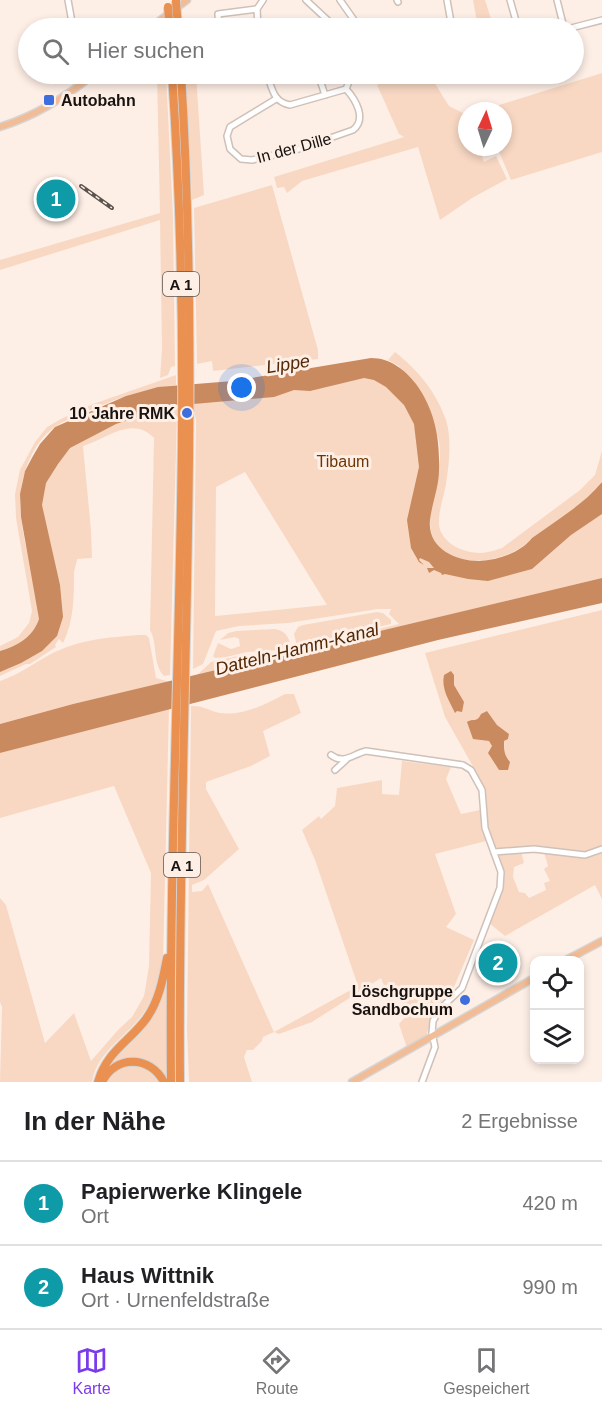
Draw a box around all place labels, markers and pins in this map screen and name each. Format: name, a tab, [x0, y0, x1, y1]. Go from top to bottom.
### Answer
place label: Autobahn	[61, 92, 136, 109]
marker: Autobahn	[42, 93, 56, 107]
pin: 1	[36, 176, 76, 222]
place label: 10 Jahre RMK	[69, 405, 175, 422]
marker: 10 Jahre RMK	[180, 406, 194, 420]
pin: 2	[478, 940, 518, 986]
place label: Löschgruppe Sandbochum	[352, 983, 453, 1018]
marker: Löschgruppe Sandbochum	[458, 993, 472, 1007]

